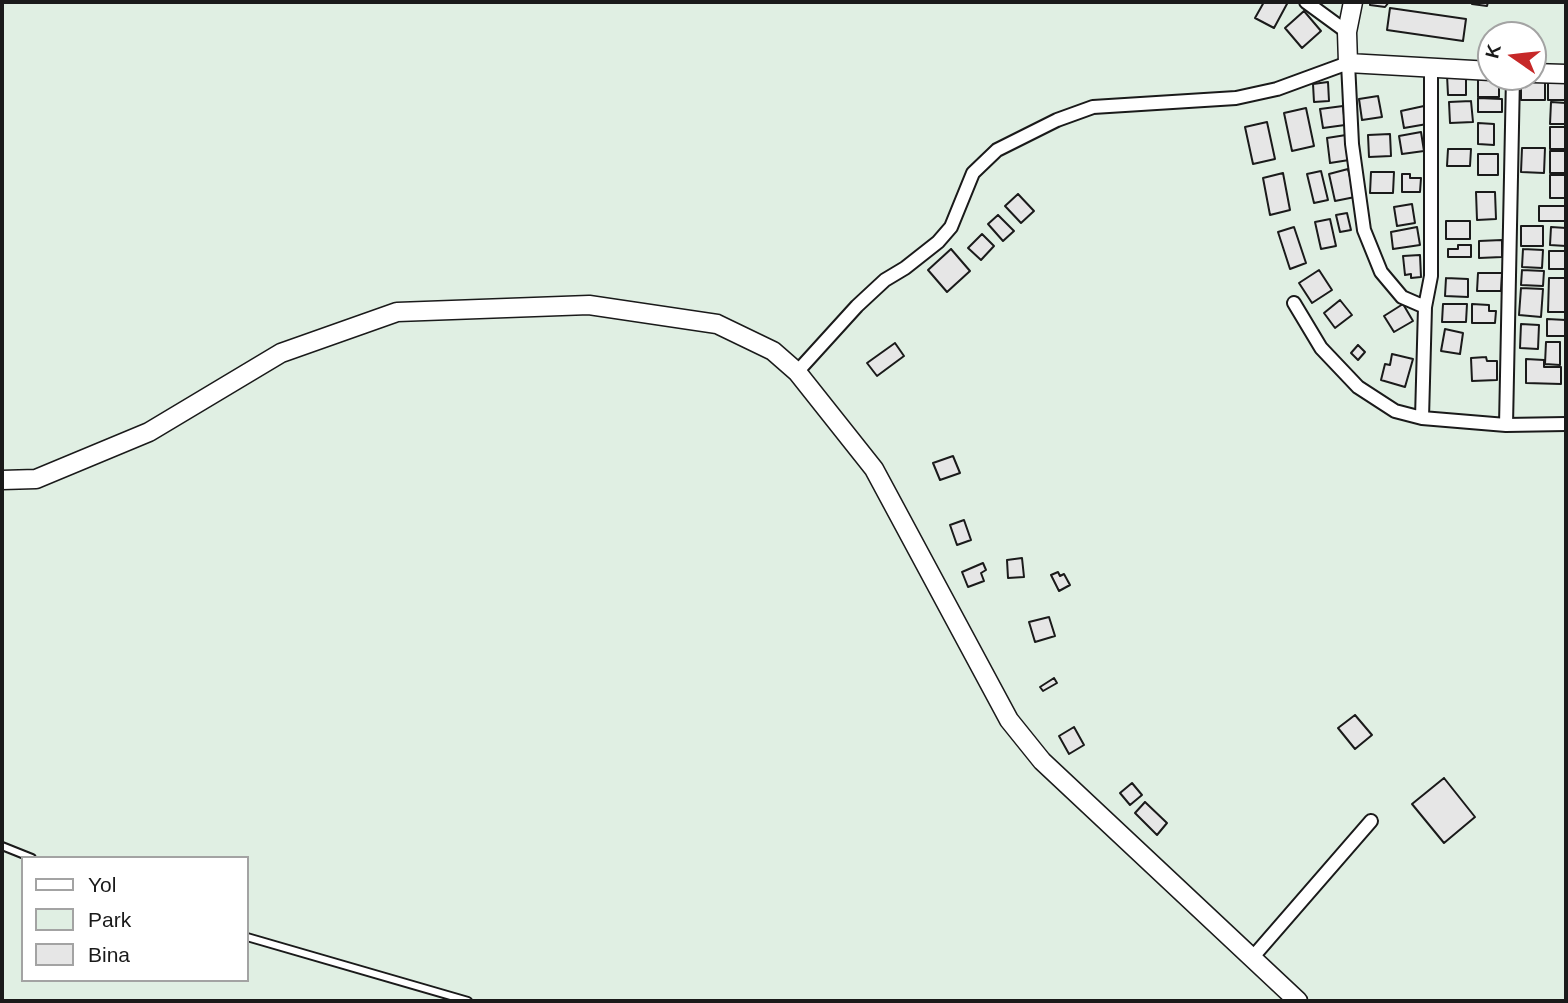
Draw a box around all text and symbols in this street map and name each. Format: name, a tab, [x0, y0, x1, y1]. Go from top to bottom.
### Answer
north arrow	[1477, 21, 1547, 91]
text: K	[1481, 42, 1505, 60]
legend	[21, 856, 248, 982]
text: Yol	[88, 873, 116, 896]
text: Park	[88, 908, 131, 931]
text: Bina	[88, 943, 130, 966]

